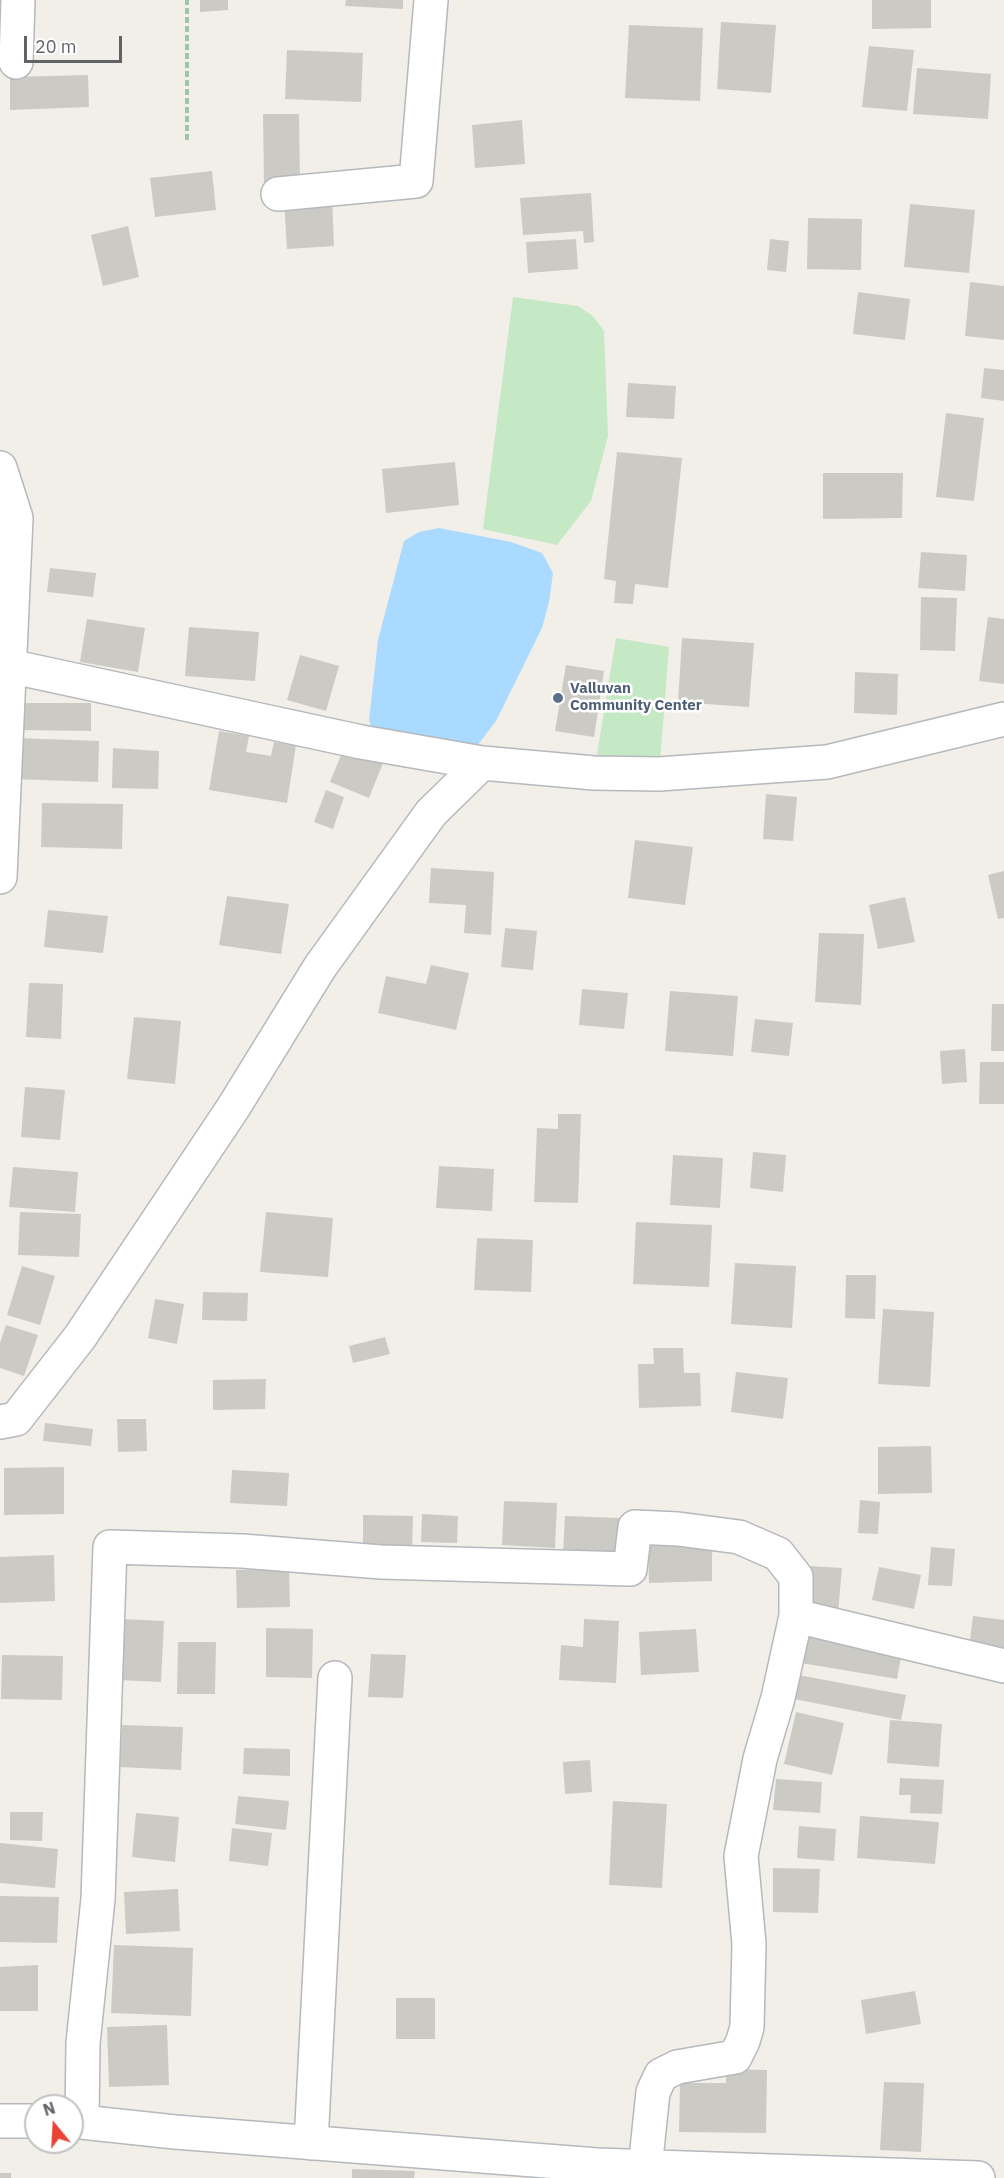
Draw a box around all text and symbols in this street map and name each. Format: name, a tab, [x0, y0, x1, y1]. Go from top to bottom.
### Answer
scale bar	[27, 24, 124, 62]
text: 20 m	[35, 35, 77, 58]
place label: Valluvan Community Center	[570, 680, 702, 715]
marker: Valluvan Community Center	[551, 691, 565, 705]
north arrow	[24, 2094, 84, 2154]
text: N	[40, 2097, 58, 2120]

